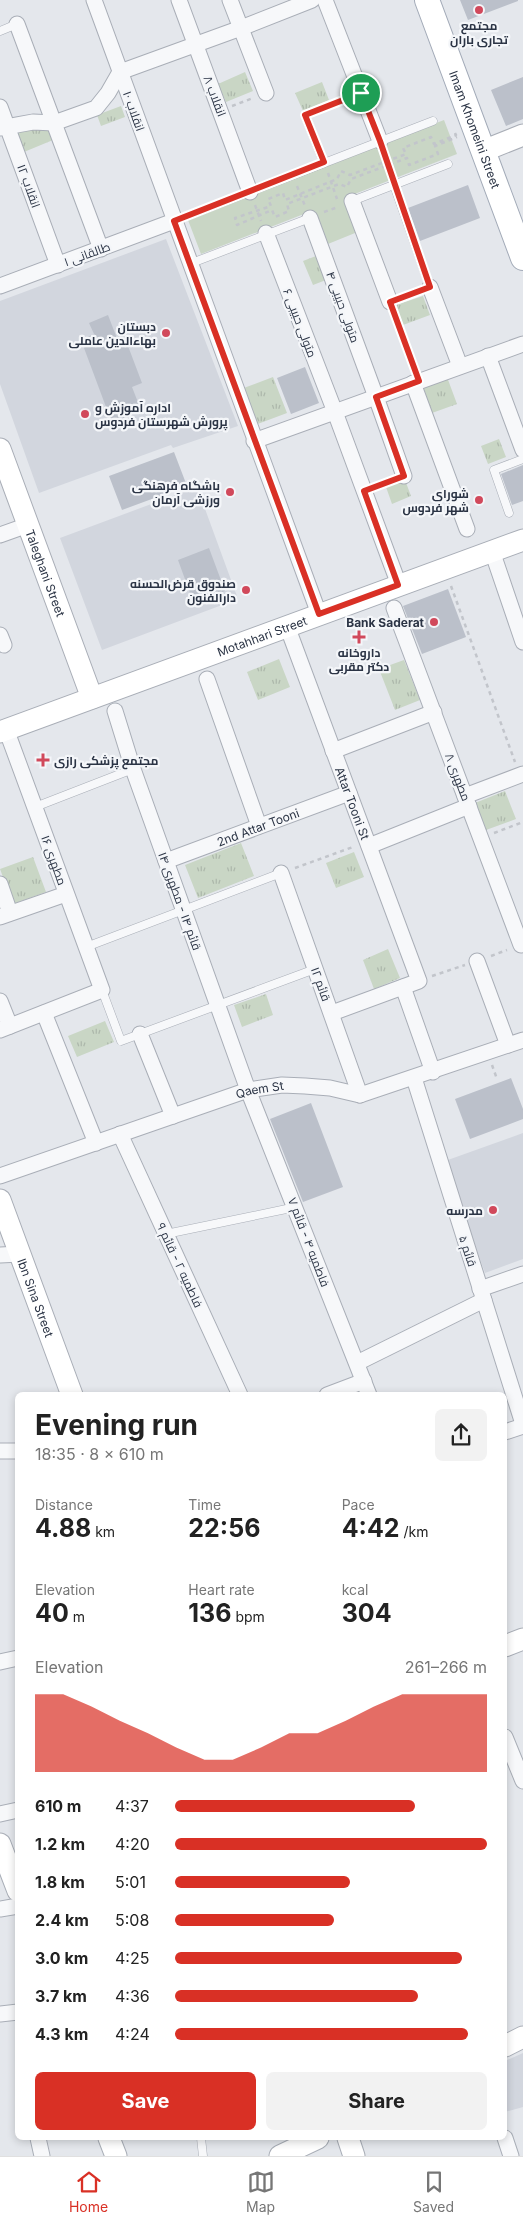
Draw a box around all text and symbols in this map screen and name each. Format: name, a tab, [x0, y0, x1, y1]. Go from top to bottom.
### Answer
marker: مجتمع تجاری باران	[473, 4, 485, 16]
place label: مجتمع تجاری باران	[450, 18, 509, 48]
street label: Imam Khomeini Street	[446, 68, 504, 190]
pin	[340, 72, 382, 114]
street label: انقلاب ۸	[200, 73, 230, 119]
icon: arrive	[347, 79, 375, 107]
street label: انقلاب ۱۰	[120, 89, 148, 133]
street label: انقلاب ۱۲	[14, 162, 44, 210]
street label: طالقانی ۱	[62, 239, 112, 269]
street label: متولی حبیبی ۴	[323, 269, 363, 345]
street label: متولی حبیبی ۶	[280, 286, 320, 360]
place label: دبستان بهاءالدین عاملی	[68, 319, 156, 349]
marker: دبستان بهاءالدین عاملی	[160, 327, 172, 339]
place label: اداره آموزش و پرورش شهرستان فردوس	[95, 400, 228, 431]
marker: اداره آموزش و پرورش شهرستان فردوس	[79, 408, 91, 420]
place label: باشگاه فرهنگی ورزشی آرمان	[132, 478, 220, 508]
marker: باشگاه فرهنگی ورزشی آرمان	[224, 486, 236, 498]
place label: شورای شهر فردوس	[402, 486, 469, 516]
marker: شورای شهر فردوس	[473, 494, 485, 506]
street label: Taleghani Street	[23, 527, 69, 619]
place label: صندوق قرض‌الحسنه دارالفنون	[130, 576, 236, 606]
marker: صندوق قرض‌الحسنه دارالفنون	[240, 584, 252, 596]
street label: Motahhari Street	[215, 612, 309, 659]
place label: Bank Saderat	[346, 615, 425, 630]
marker: Bank Saderat	[428, 616, 440, 628]
marker: داروخانه دکتر مقربی	[353, 631, 365, 643]
place label: داروخانه دکتر مقربی	[329, 645, 389, 675]
street label: مطهری ۸	[442, 751, 474, 803]
marker: مجتمع پزشکی رازی	[36, 753, 50, 767]
place label: مجتمع پزشکی رازی	[54, 753, 159, 770]
street label: Attar Tooni St	[332, 765, 373, 842]
street label: 2nd Attar Tooni	[215, 805, 301, 849]
street label: مطهری ۱۶	[38, 833, 70, 887]
street label: قائم ۱۴ - مطهری ۱۴	[154, 850, 205, 952]
street label: قائم ۱۲	[307, 965, 334, 1004]
street label: Qaem St	[234, 1077, 285, 1101]
street label: فاطمیه ۴ - قائم ۷	[284, 1195, 333, 1289]
place label: مدرسه	[446, 1203, 483, 1219]
marker: مدرسه	[487, 1204, 499, 1216]
street label: فاطمیه ۲ - قائم ۹	[153, 1220, 206, 1310]
street label: قائم ۵	[455, 1234, 480, 1269]
street label: Ibn Sina Street	[15, 1256, 57, 1339]
text: Evening run	[35, 1408, 198, 1442]
button: share	[435, 1409, 487, 1461]
text: 18:35 · 8 × 610 m	[35, 1444, 164, 1464]
text: Distance	[35, 1496, 93, 1513]
text: Time	[188, 1496, 221, 1513]
text: Pace	[342, 1496, 375, 1513]
text: 4.88	[35, 1513, 91, 1543]
text: 22:56	[188, 1513, 260, 1543]
text: 4:42	[342, 1513, 400, 1543]
text: km	[91, 1523, 115, 1540]
text: /km	[400, 1523, 429, 1540]
text: Elevation	[35, 1581, 95, 1598]
text: Heart rate	[188, 1581, 255, 1598]
text: kcal	[342, 1581, 368, 1598]
text: 40	[35, 1598, 69, 1628]
text: 136	[188, 1598, 231, 1628]
text: 304	[342, 1598, 392, 1628]
text: m	[69, 1608, 85, 1625]
text: bpm	[231, 1608, 265, 1625]
text: Elevation	[35, 1657, 104, 1677]
text: 261–266 m	[405, 1657, 487, 1677]
text: 610 m	[35, 1796, 81, 1816]
text: 4:37	[115, 1796, 149, 1816]
text: 1.2 km	[35, 1834, 85, 1854]
text: 4:20	[115, 1834, 150, 1854]
text: 1.8 km	[35, 1872, 85, 1892]
text: 5:01	[115, 1872, 146, 1892]
text: 2.4 km	[35, 1910, 89, 1930]
text: 5:08	[115, 1910, 149, 1930]
text: 3.0 km	[35, 1948, 88, 1968]
text: 4:25	[115, 1948, 149, 1968]
text: 3.7 km	[35, 1986, 87, 2006]
text: 4:36	[115, 1986, 150, 2006]
text: 4.3 km	[35, 2024, 88, 2044]
text: 4:24	[115, 2024, 150, 2044]
button: Save	[35, 2072, 256, 2130]
button: Share	[266, 2072, 487, 2130]
tab: Home	[69, 2168, 108, 2215]
tab: Map	[246, 2168, 275, 2215]
tab: Saved	[413, 2168, 454, 2215]

